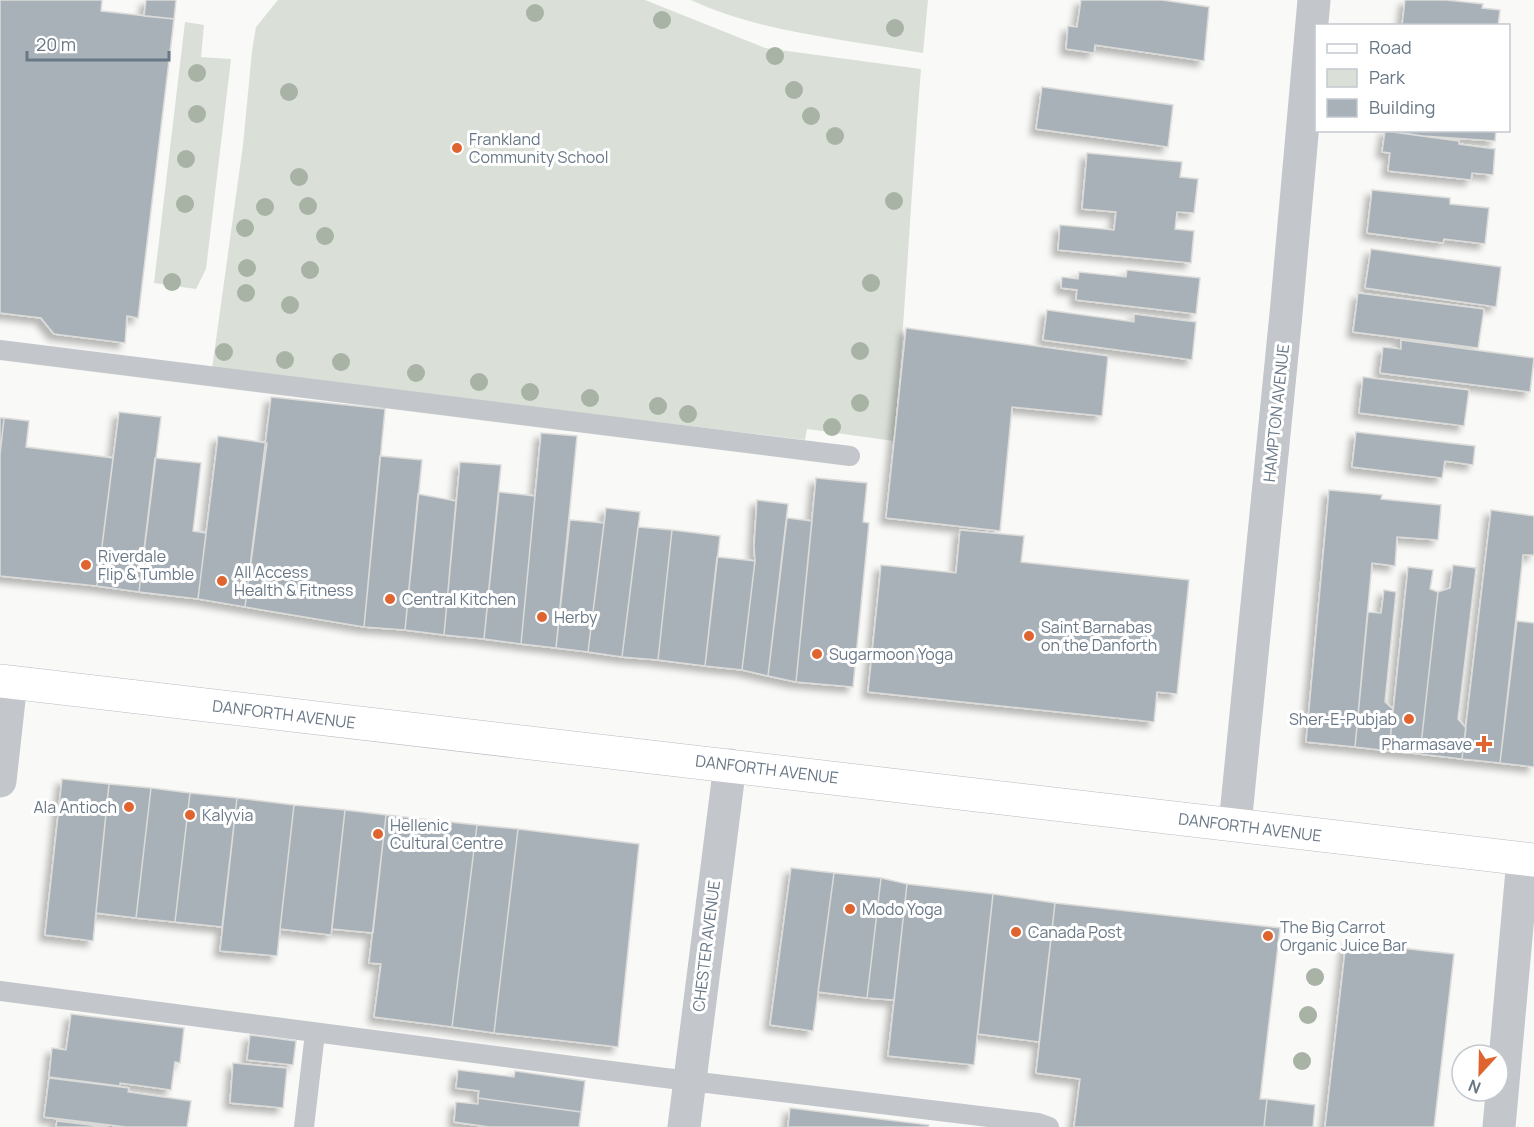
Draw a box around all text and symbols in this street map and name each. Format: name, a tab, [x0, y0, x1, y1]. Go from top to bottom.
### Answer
scale bar	[27, 24, 170, 62]
legend	[1315, 24, 1510, 132]
text: 20 m	[36, 32, 76, 56]
text: Road	[1369, 35, 1412, 59]
text: Park	[1369, 65, 1406, 89]
text: Building	[1369, 95, 1435, 119]
place label: Frankland Community School	[469, 128, 609, 168]
marker: Frankland Community School	[450, 141, 464, 155]
street label: HAMPTON AVENUE	[1258, 343, 1294, 483]
place label: Riverdale Flip & Tumble	[98, 545, 194, 585]
marker: Riverdale Flip & Tumble	[79, 558, 93, 572]
place label: All Access Health & Fitness	[234, 561, 353, 601]
marker: All Access Health & Fitness	[215, 574, 229, 588]
place label: Central Kitchen	[402, 588, 516, 610]
marker: Central Kitchen	[383, 592, 397, 606]
place label: Herby	[554, 606, 598, 628]
marker: Herby	[535, 610, 549, 624]
place label: Saint Barnabas on the Danforth	[1041, 616, 1157, 656]
marker: Saint Barnabas on the Danforth	[1022, 629, 1036, 643]
place label: Sugarmoon Yoga	[829, 643, 953, 665]
marker: Sugarmoon Yoga	[810, 647, 824, 661]
street label: DANFORTH AVENUE	[211, 694, 357, 734]
place label: Sher-E-Pubjab	[1289, 708, 1397, 730]
marker: Sher-E-Pubjab	[1402, 712, 1416, 726]
place label: Pharmasave	[1382, 733, 1472, 755]
marker: Pharmasave	[1477, 737, 1491, 751]
street label: DANFORTH AVENUE	[694, 749, 840, 789]
place label: Ala Antioch	[33, 796, 117, 818]
marker: Ala Antioch	[122, 800, 136, 814]
place label: Kalyvia	[202, 804, 253, 826]
street label: DANFORTH AVENUE	[1177, 807, 1323, 847]
marker: Kalyvia	[183, 808, 197, 822]
place label: Hellenic Cultural Centre	[390, 814, 503, 854]
marker: Hellenic Cultural Centre	[371, 827, 385, 841]
street label: CHESTER AVENUE	[687, 879, 725, 1013]
place label: Modo Yoga	[862, 898, 943, 920]
marker: Modo Yoga	[843, 902, 857, 916]
place label: The Big Carrot Organic Juice Bar	[1280, 916, 1407, 956]
place label: Canada Post	[1028, 921, 1122, 943]
marker: Canada Post	[1009, 925, 1023, 939]
marker: The Big Carrot Organic Juice Bar	[1261, 929, 1275, 943]
north arrow	[1450, 1043, 1510, 1103]
text: N	[1465, 1075, 1484, 1099]

